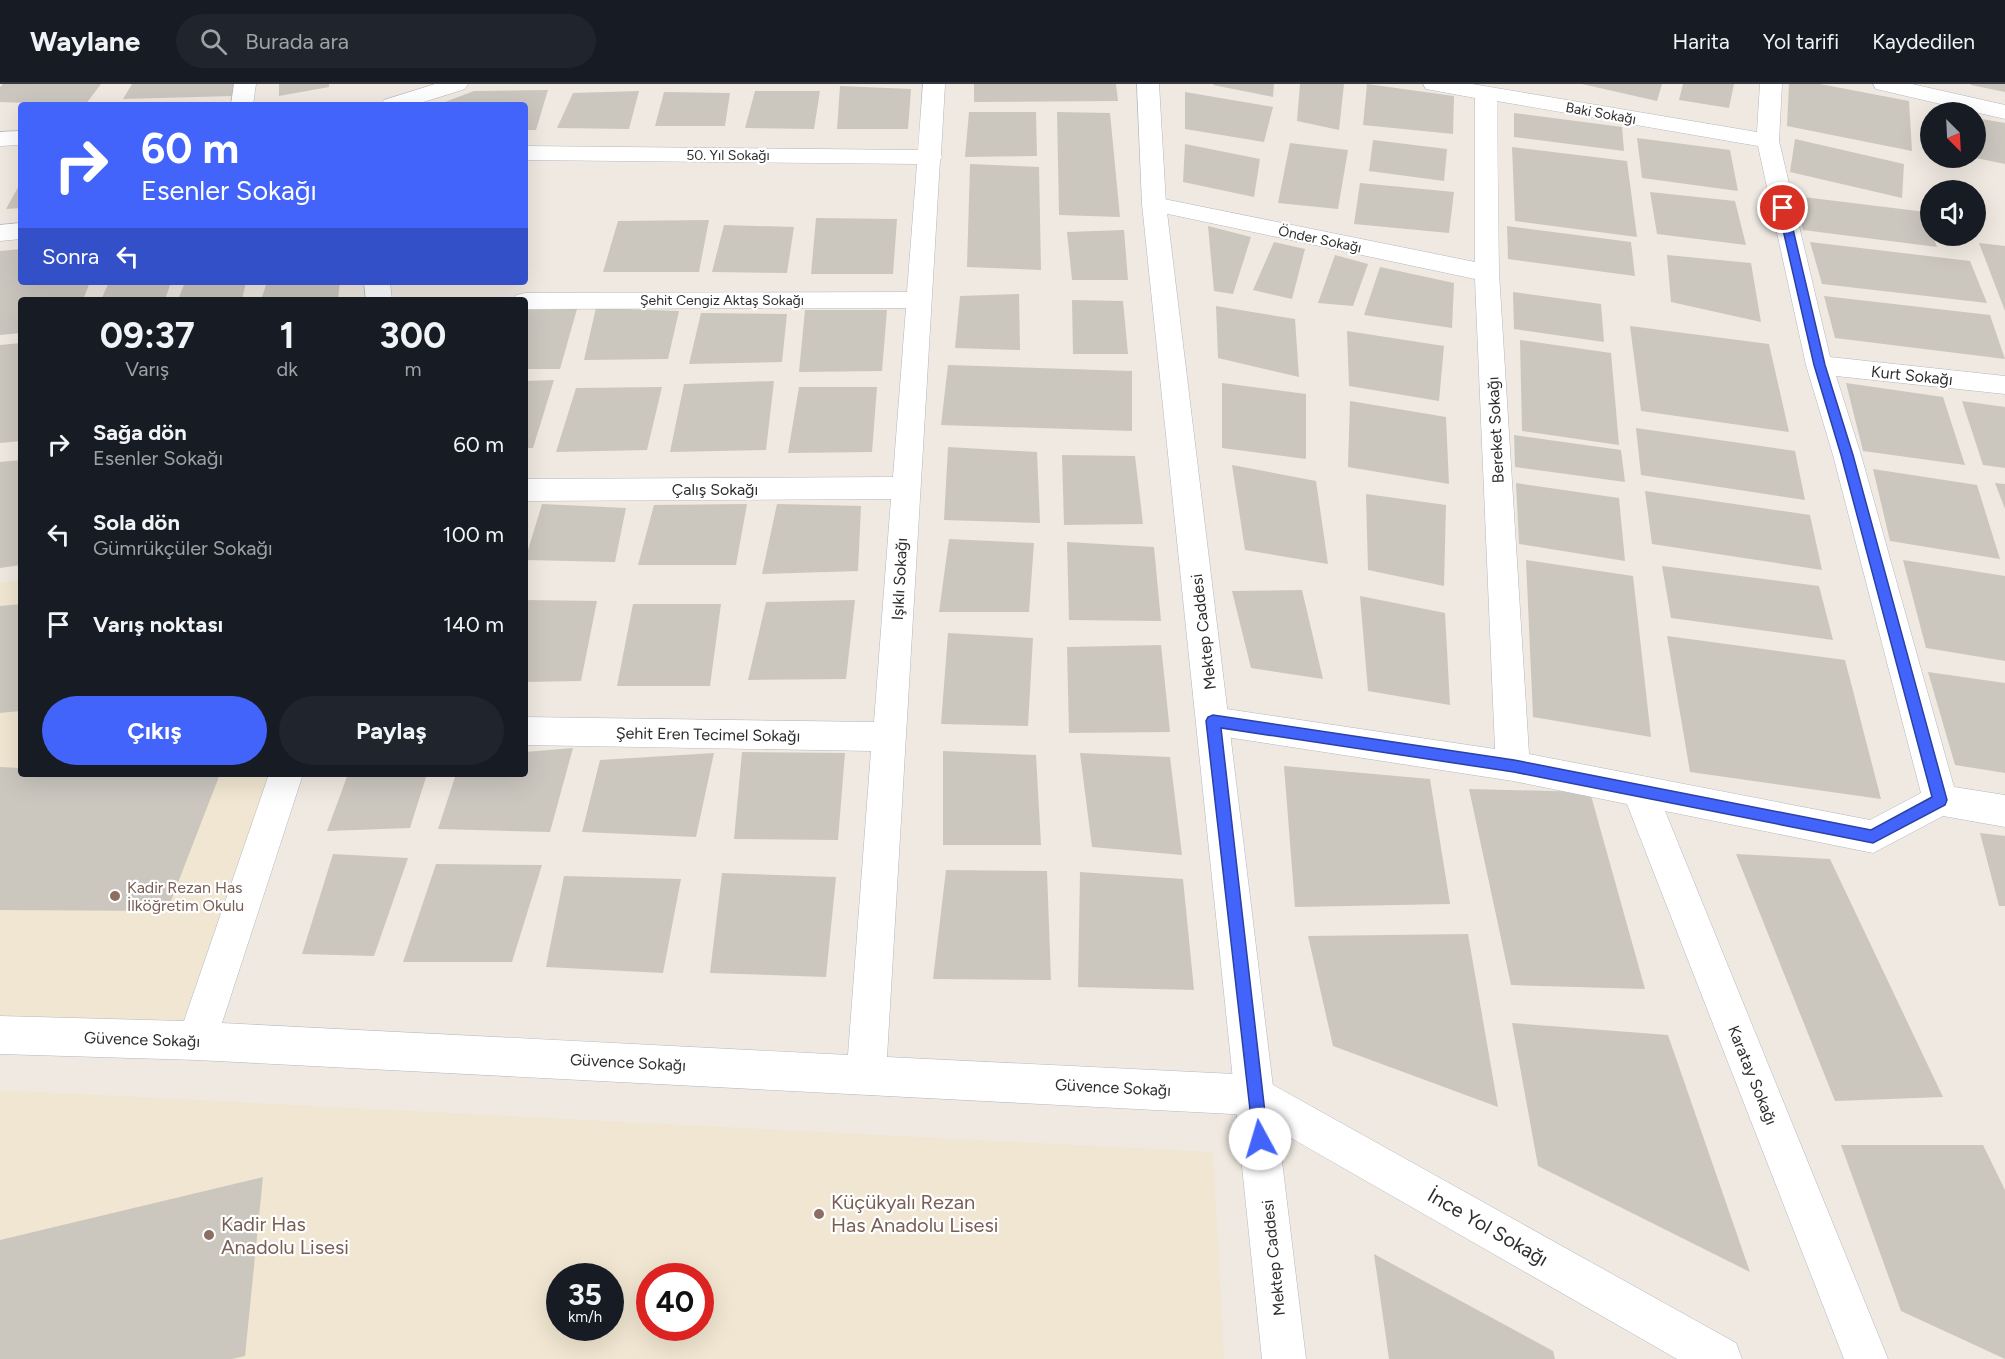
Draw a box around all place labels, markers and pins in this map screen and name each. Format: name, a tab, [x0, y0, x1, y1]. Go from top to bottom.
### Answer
pin	[1757, 182, 1808, 233]
place label: Kadir Rezan Has İlköğretim Okulu	[127, 878, 244, 915]
marker: Kadir Rezan Has İlköğretim Okulu	[108, 889, 122, 903]
place label: Küçükyalı Rezan Has Anadolu Lisesi	[831, 1190, 998, 1237]
marker: Küçükyalı Rezan Has Anadolu Lisesi	[812, 1207, 826, 1221]
place label: Kadir Has Anadolu Lisesi	[221, 1212, 349, 1259]
marker: Kadir Has Anadolu Lisesi	[202, 1228, 216, 1242]

